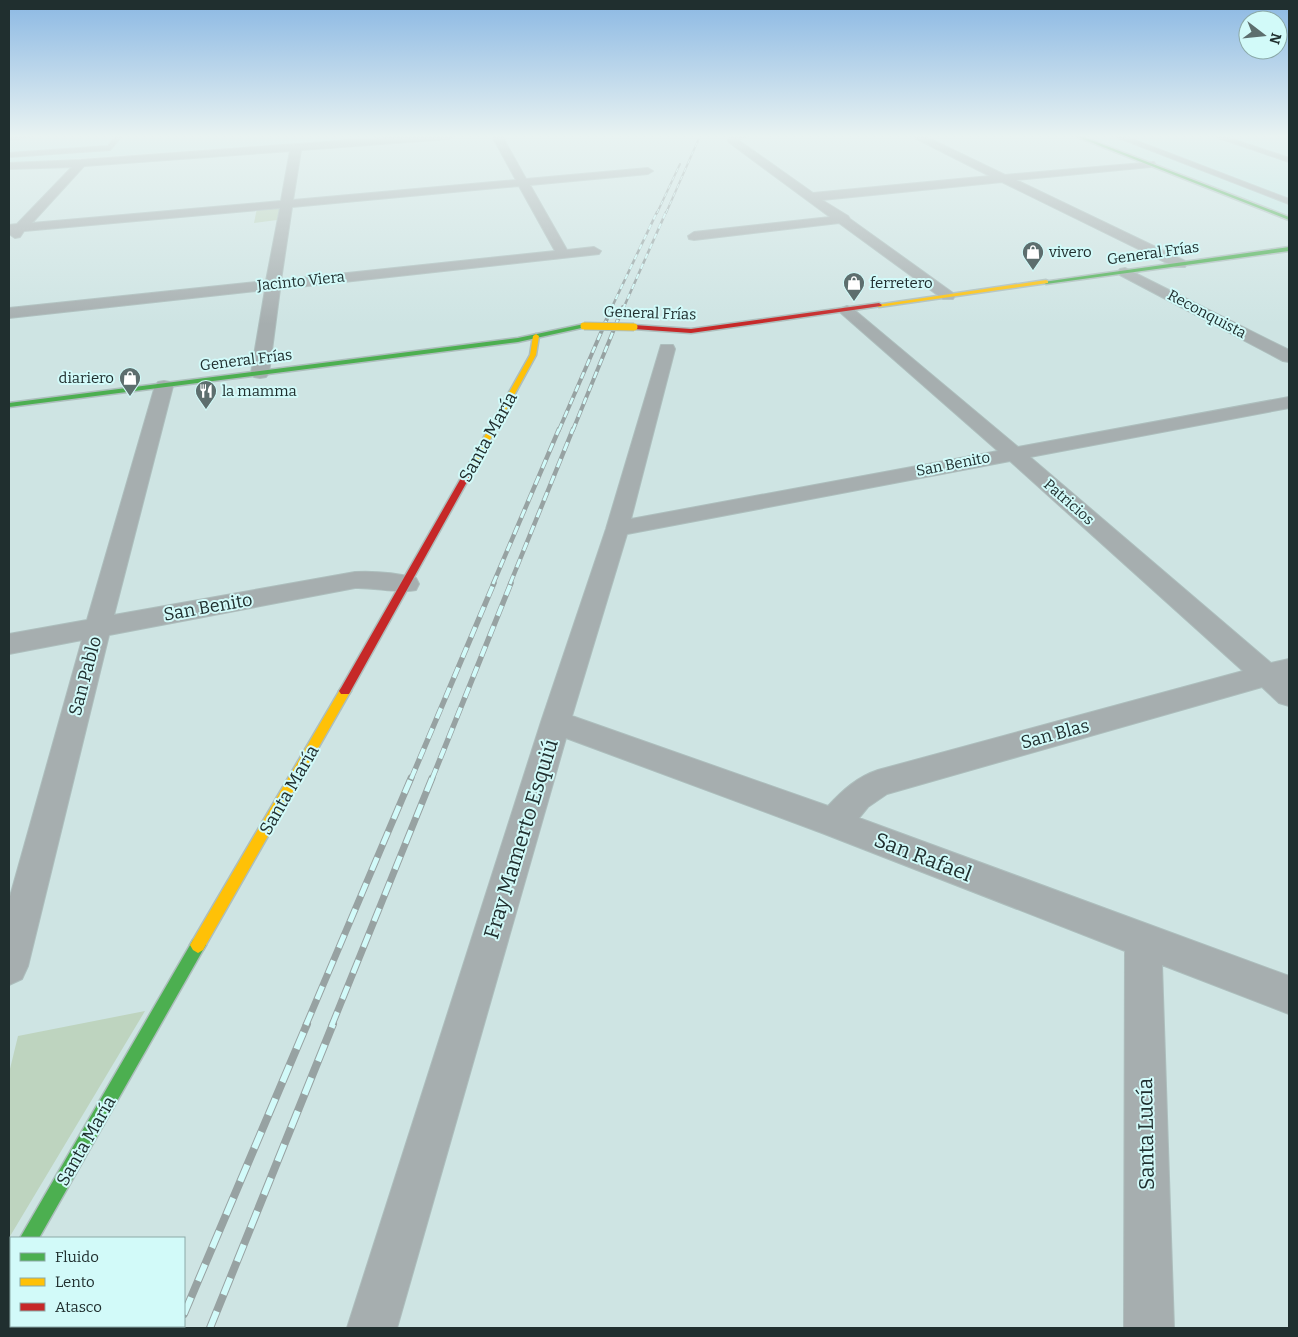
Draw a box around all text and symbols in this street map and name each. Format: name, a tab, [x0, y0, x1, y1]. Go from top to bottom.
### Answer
north arrow	[1238, 10, 1288, 60]
text: N	[1265, 31, 1285, 46]
street label: General Frías	[1106, 238, 1200, 268]
shop icon: vivero	[1021, 240, 1045, 271]
place label: vivero	[1048, 243, 1092, 261]
street label: Jacinto Viera	[255, 267, 346, 295]
shop icon: ferretero	[842, 271, 866, 302]
place label: ferretero	[870, 274, 933, 292]
street label: Reconquista	[1165, 286, 1249, 342]
street label: General Frías	[603, 302, 697, 324]
street label: General Frías	[199, 345, 293, 375]
shop icon: diariero	[118, 366, 142, 397]
place label: diariero	[59, 369, 114, 387]
restaurant icon: la mamma	[194, 379, 218, 410]
place label: la mamma	[222, 382, 297, 400]
street label: Santa María	[454, 388, 522, 486]
street label: San Benito	[915, 448, 991, 480]
street label: Patricios	[1040, 475, 1098, 529]
street label: San Benito	[162, 588, 254, 626]
street label: San Pablo	[64, 634, 106, 718]
street label: San Blas	[1018, 714, 1092, 754]
street label: Fray Mamerto Esquiú	[478, 736, 564, 942]
street label: Santa María	[255, 741, 324, 839]
street label: San Rafael	[871, 827, 975, 887]
street label: Santa Lucía	[1132, 1077, 1160, 1190]
street label: Santa María	[52, 1092, 121, 1190]
legend	[10, 1237, 185, 1327]
text: Fluido	[55, 1248, 99, 1266]
text: Lento	[55, 1273, 95, 1291]
text: Atasco	[55, 1298, 102, 1316]

